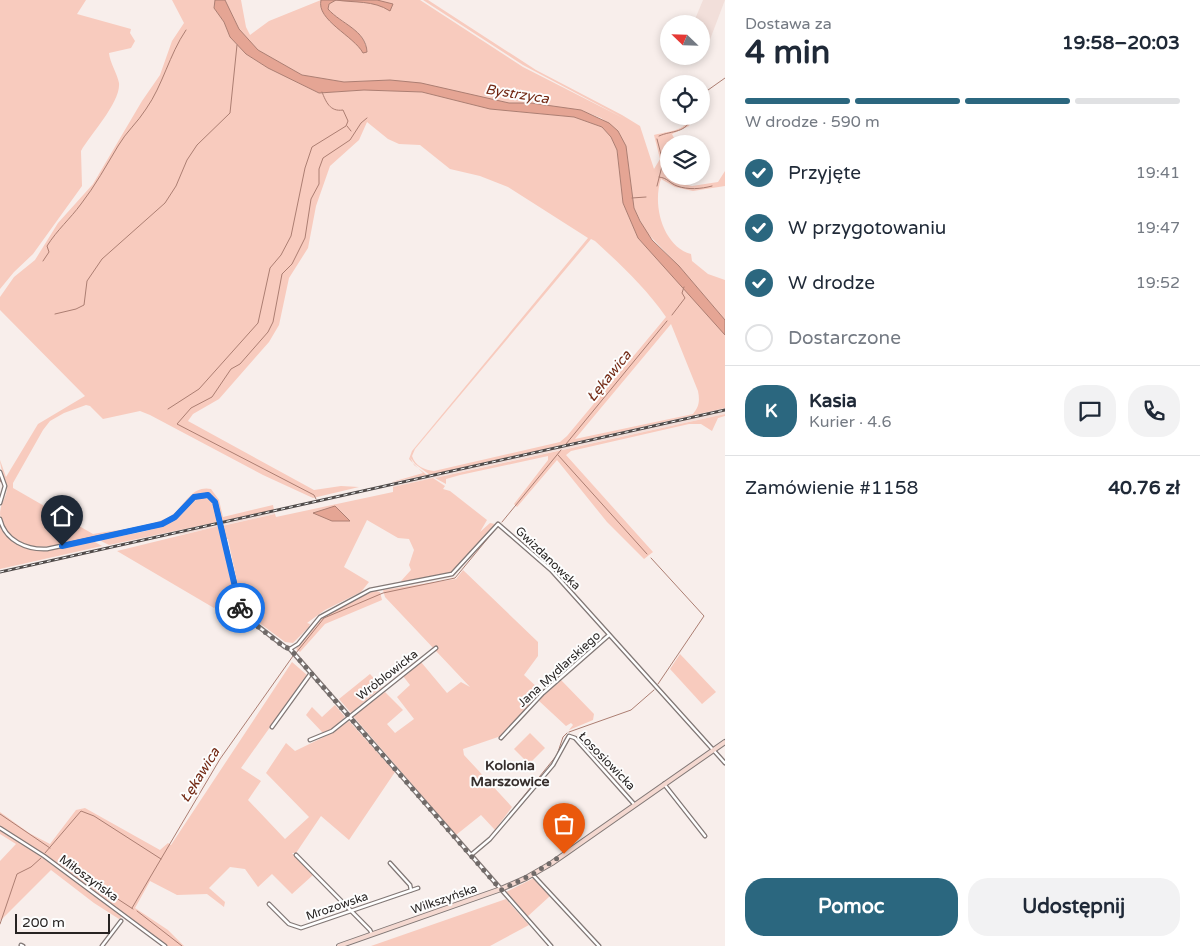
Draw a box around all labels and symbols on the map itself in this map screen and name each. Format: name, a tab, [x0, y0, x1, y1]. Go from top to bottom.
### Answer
north arrow	[660, 15, 710, 65]
water label: Bystrzyca	[484, 81, 551, 108]
water label: Łękawica	[583, 346, 636, 405]
pin	[41, 495, 83, 546]
street label: Gwizdanowska	[513, 524, 583, 592]
courier	[215, 583, 265, 633]
street label: Jana Mydlarskiego	[515, 628, 603, 710]
street label: Wróblowicka	[354, 647, 420, 703]
street label: Łososiowicka	[576, 729, 638, 793]
water label: Łękawica	[177, 744, 224, 805]
district label: Kolonia Marszowice	[471, 757, 549, 790]
pin	[543, 803, 585, 854]
street label: Miłoszyńska	[57, 852, 121, 904]
street label: Wilkszyńska	[409, 881, 479, 917]
street label: Mrozowska	[304, 889, 370, 923]
scale bar	[15, 911, 110, 934]

